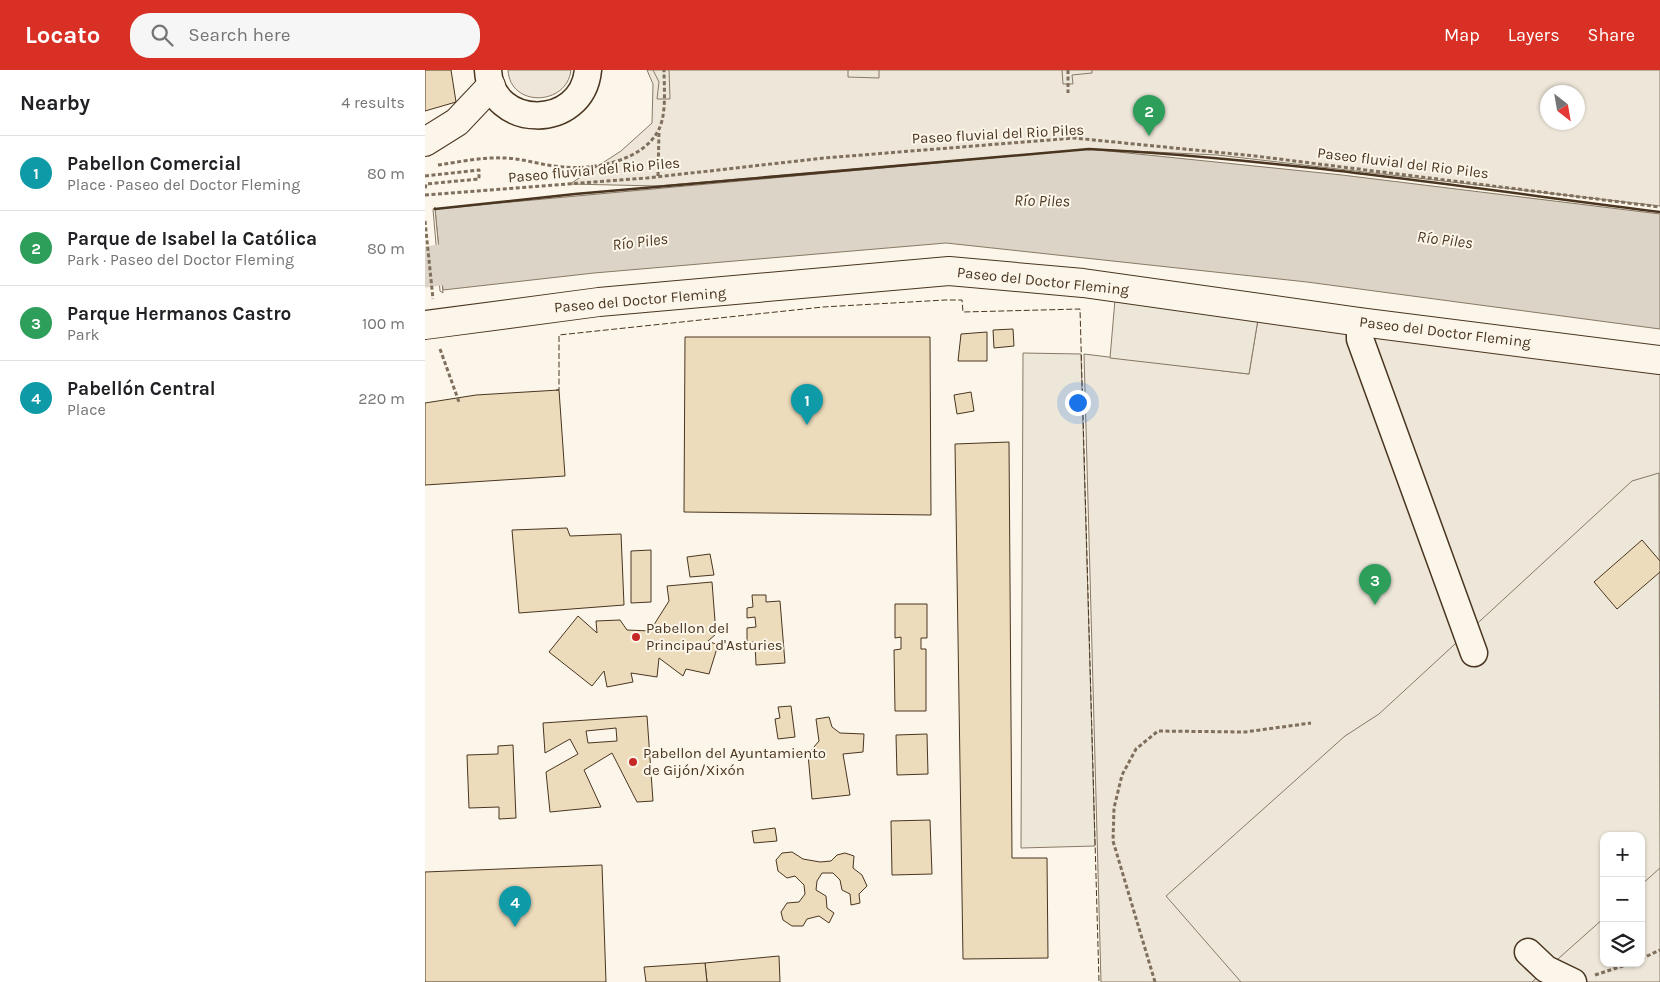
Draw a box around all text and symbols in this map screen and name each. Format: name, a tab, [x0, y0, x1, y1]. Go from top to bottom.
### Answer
search box	[130, 13, 480, 58]
text: Locato	[25, 21, 100, 49]
icon: search	[148, 21, 176, 49]
text: Search here	[188, 24, 290, 46]
text: Map	[1444, 24, 1480, 46]
text: Layers	[1508, 24, 1560, 46]
text: Share	[1588, 24, 1635, 46]
north arrow	[1540, 85, 1585, 130]
text: Nearby	[20, 91, 90, 115]
text: 4 results	[341, 93, 405, 112]
pin: 2	[1133, 95, 1165, 136]
street label: Paseo fluvial del Rio Piles	[911, 120, 1085, 148]
street label: Paseo fluvial del Rio Piles	[1316, 144, 1490, 182]
text: Pabellon Comercial	[67, 153, 241, 175]
street label: Paseo fluvial del Rio Piles	[507, 154, 681, 186]
text: 1	[33, 164, 39, 183]
text: 80 m	[367, 164, 405, 183]
text: Place · Paseo del Doctor Fleming	[67, 175, 300, 194]
water label: Río Piles	[1014, 191, 1070, 210]
water label: Río Piles	[1416, 227, 1474, 252]
text: Parque de Isabel la Católica	[67, 228, 317, 250]
water label: Río Piles	[611, 229, 669, 254]
text: 2	[31, 239, 41, 258]
text: 80 m	[367, 239, 405, 258]
text: Park · Paseo del Doctor Fleming	[67, 250, 294, 269]
street label: Paseo del Doctor Fleming	[956, 263, 1130, 299]
street label: Paseo del Doctor Fleming	[553, 283, 727, 316]
text: Parque Hermanos Castro	[67, 303, 291, 325]
street label: Paseo del Doctor Fleming	[1358, 313, 1532, 352]
text: 3	[31, 314, 41, 333]
text: 100 m	[362, 314, 405, 333]
text: Park	[67, 325, 99, 344]
text: Pabellón Central	[67, 378, 216, 400]
pin: 1	[791, 384, 823, 425]
text: 4	[31, 389, 41, 408]
text: 220 m	[358, 389, 405, 408]
your location	[1065, 390, 1091, 416]
text: Place	[67, 400, 106, 419]
pin: 3	[1359, 564, 1391, 605]
place label: Pabellon del Principau d'Asturies	[646, 619, 783, 654]
marker: Pabellon del Principau d'Asturies	[630, 631, 642, 643]
place label: Pabellon del Ayuntamiento de Gijón/Xixón	[643, 744, 826, 779]
marker: Pabellon del Ayuntamiento de Gijón/Xixón	[627, 756, 639, 768]
map controls	[1600, 832, 1645, 967]
button: +	[1600, 832, 1645, 877]
button: −	[1600, 877, 1645, 922]
pin: 4	[499, 886, 531, 927]
button: layers	[1600, 922, 1645, 967]

